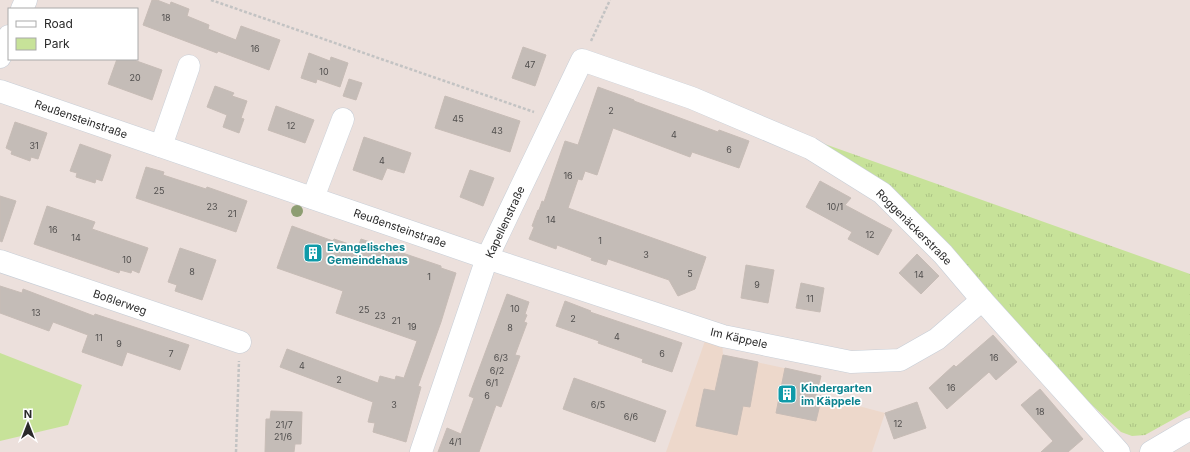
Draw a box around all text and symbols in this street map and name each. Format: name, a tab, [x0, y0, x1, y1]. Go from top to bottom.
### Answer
legend	[8, 8, 138, 60]
house number: 18	[161, 12, 171, 23]
text: Road	[44, 16, 73, 31]
text: Park	[44, 36, 70, 51]
house number: 16	[250, 43, 260, 54]
house number: 47	[525, 59, 535, 70]
house number: 10	[319, 66, 329, 77]
house number: 20	[129, 72, 141, 83]
street label: Reußensteinstraße	[33, 97, 129, 141]
house number: 2	[608, 105, 614, 116]
house number: 45	[452, 113, 464, 124]
house number: 12	[286, 120, 296, 131]
house number: 43	[491, 125, 503, 136]
house number: 4	[671, 129, 677, 140]
house number: 31	[29, 140, 39, 151]
house number: 6	[726, 144, 732, 155]
house number: 4	[379, 155, 385, 166]
house number: 16	[563, 170, 573, 181]
street label: Kapellenstraße	[482, 184, 528, 260]
house number: 25	[154, 185, 164, 196]
street label: Roggenäckerstraße	[873, 186, 955, 268]
house number: 23	[206, 201, 218, 212]
house number: 10/1	[827, 201, 843, 212]
street label: Reußensteinstraße	[352, 206, 448, 250]
house number: 21	[227, 208, 237, 219]
house number: 14	[546, 214, 556, 225]
house number: 16	[48, 224, 58, 235]
house number: 12	[865, 229, 875, 240]
house number: 14	[71, 232, 81, 243]
house number: 1	[598, 235, 602, 246]
place label: Evangelisches Gemeindehaus	[327, 240, 408, 267]
building icon: Evangelisches Gemeindehaus	[302, 242, 324, 264]
house number: 3	[643, 249, 649, 260]
house number: 10	[122, 254, 132, 265]
house number: 8	[189, 266, 195, 277]
house number: 5	[687, 268, 693, 279]
house number: 14	[914, 269, 924, 280]
house number: 1	[427, 271, 431, 282]
house number: 9	[754, 279, 760, 290]
street label: Boßlerweg	[91, 286, 149, 318]
house number: 11	[806, 293, 814, 304]
house number: 10	[510, 303, 520, 314]
house number: 25	[359, 304, 369, 315]
house number: 13	[31, 307, 41, 318]
house number: 23	[374, 310, 386, 321]
house number: 2	[570, 313, 576, 324]
house number: 21	[391, 315, 401, 326]
house number: 19	[407, 321, 417, 332]
house number: 8	[507, 322, 513, 333]
street label: Im Käppele	[709, 325, 769, 351]
house number: 4	[614, 331, 620, 342]
house number: 11	[95, 332, 103, 343]
house number: 9	[116, 338, 122, 349]
house number: 7	[168, 348, 174, 359]
house number: 6	[659, 348, 665, 359]
house number: 6/3	[494, 352, 509, 363]
house number: 16	[989, 352, 999, 363]
house number: 4	[299, 360, 305, 371]
house number: 6/2	[490, 365, 504, 376]
house number: 2	[336, 374, 342, 385]
house number: 6/1	[486, 377, 498, 388]
place label: Kindergarten im Käppele	[801, 381, 872, 408]
house number: 16	[946, 382, 956, 393]
building icon: Kindergarten im Käppele	[776, 383, 798, 405]
house number: 6	[484, 390, 490, 401]
house number: 3	[391, 399, 397, 410]
house number: 6/5	[591, 399, 605, 410]
north arrow	[8, 404, 48, 444]
house number: 18	[1035, 406, 1045, 417]
text: N	[24, 407, 32, 421]
house number: 6/6	[624, 411, 639, 422]
house number: 12	[893, 418, 903, 429]
house number: 21/7	[275, 419, 293, 430]
house number: 21/6	[274, 431, 292, 442]
house number: 4/1	[449, 436, 461, 447]

